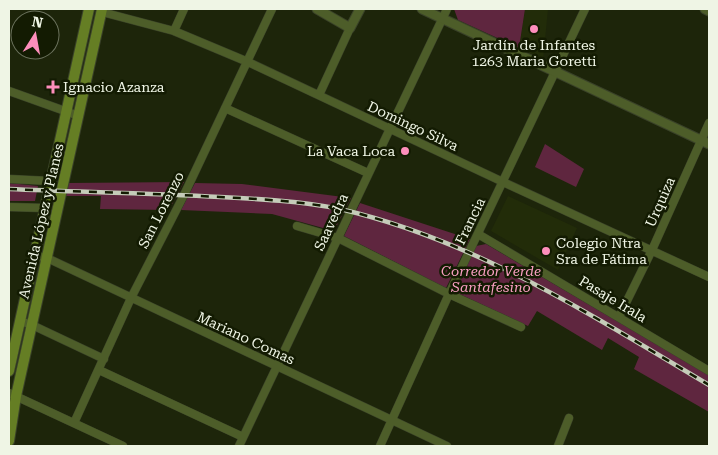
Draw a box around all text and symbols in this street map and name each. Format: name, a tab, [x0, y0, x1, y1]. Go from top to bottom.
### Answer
north arrow	[10, 10, 60, 60]
text: N	[31, 13, 45, 31]
marker: Jardín de Infantes 1263 Maria Goretti	[528, 23, 540, 35]
place label: Jardín de Infantes 1263 Maria Goretti	[471, 37, 597, 69]
place label: Ignacio Azanza	[63, 79, 165, 95]
marker: Ignacio Azanza	[47, 81, 59, 93]
street label: Domingo Silva	[365, 98, 461, 154]
street label: Avenida López y Planes	[15, 142, 67, 300]
place label: La Vaca Loca	[307, 143, 395, 159]
marker: La Vaca Loca	[399, 145, 411, 157]
street label: San Lorenzo	[135, 169, 187, 251]
street label: Urquiza	[642, 174, 678, 229]
street label: Saavedra	[311, 191, 351, 253]
street label: Francia	[452, 194, 488, 247]
place label: Colegio Ntra Sra de Fátima	[556, 235, 647, 267]
marker: Colegio Ntra Sra de Fátima	[540, 245, 552, 257]
park label: Corredor Verde Santafesino	[441, 263, 541, 295]
street label: Pasaje Irala	[576, 273, 650, 326]
street label: Mariano Comas	[195, 308, 297, 368]

